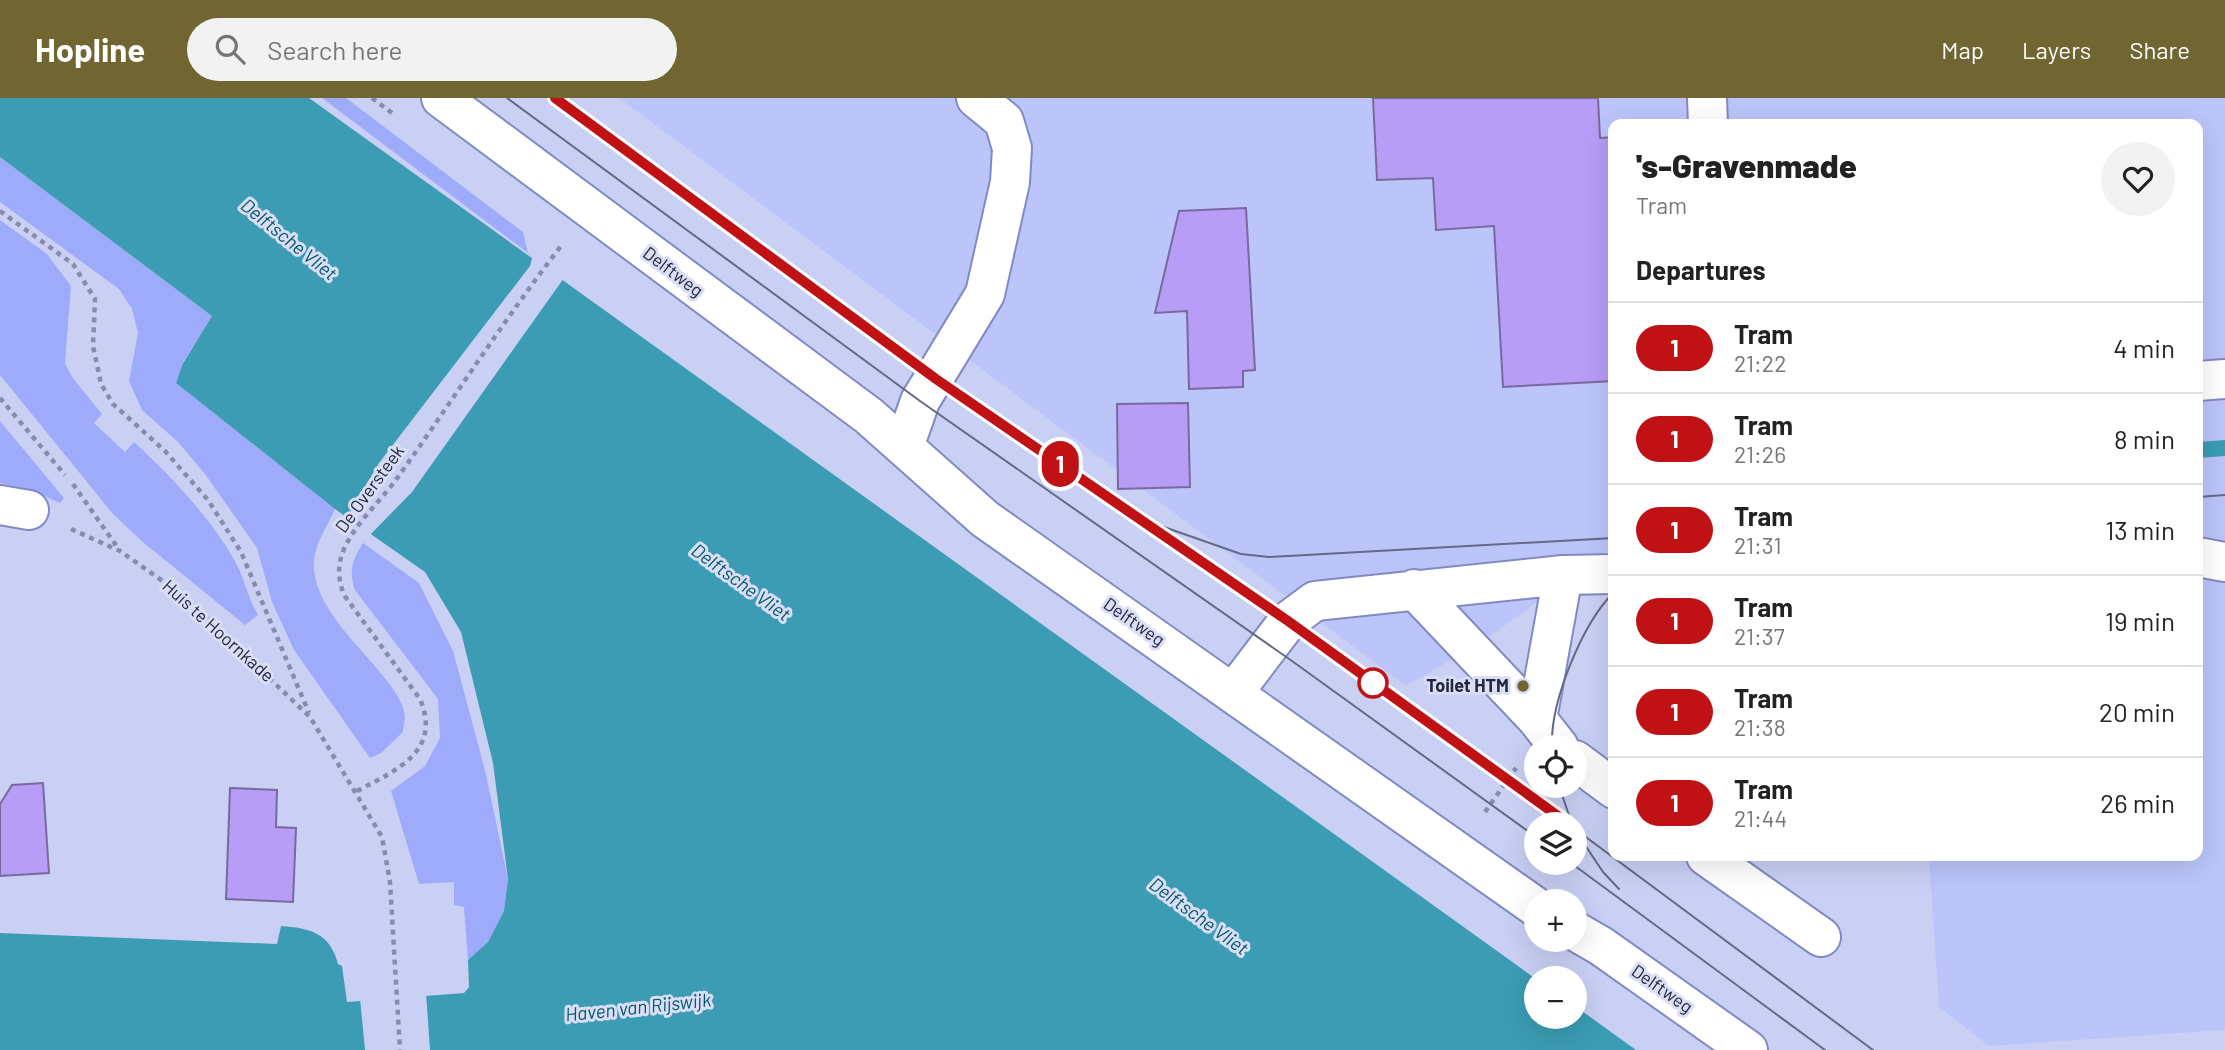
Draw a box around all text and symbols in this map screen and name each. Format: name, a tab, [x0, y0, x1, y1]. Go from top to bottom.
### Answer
search box	[187, 18, 677, 81]
text: Hopline	[35, 29, 145, 69]
icon: search	[211, 30, 249, 68]
text: Search here	[267, 34, 402, 65]
text: Map	[1941, 35, 1984, 64]
text: Layers	[2022, 35, 2091, 64]
text: Share	[2129, 35, 2190, 64]
button: heart	[2101, 142, 2175, 216]
text: 's-Gravenmade	[1636, 145, 1857, 185]
text: Tram	[1636, 191, 1687, 219]
water label: Delftsche Vliet	[237, 193, 342, 284]
street label: Delftweg	[639, 241, 708, 301]
text: Departures	[1636, 254, 1766, 285]
text: Tram	[1734, 318, 1793, 349]
text: 4 min	[2113, 332, 2175, 363]
text: 1	[1670, 333, 1679, 362]
text: 21:22	[1734, 349, 1787, 377]
text: Tram	[1734, 409, 1793, 440]
text: 8 min	[2114, 423, 2175, 454]
text: 1	[1670, 424, 1679, 453]
street label: De Oversteek	[330, 440, 408, 537]
text: 21:26	[1734, 440, 1786, 468]
line badge: 1	[1037, 441, 1083, 487]
text: 1	[1056, 449, 1064, 478]
text: Tram	[1734, 500, 1793, 531]
text: 13 min	[2105, 514, 2175, 545]
text: 1	[1670, 515, 1679, 544]
text: 21:31	[1734, 531, 1782, 559]
water label: Delftsche Vliet	[687, 538, 795, 625]
street label: Huis te Hoornkade	[158, 574, 279, 686]
text: Tram	[1734, 591, 1793, 622]
street label: Delftweg	[1100, 592, 1169, 650]
text: 19 min	[2105, 605, 2175, 636]
text: 1	[1670, 606, 1679, 635]
text: 21:37	[1734, 622, 1785, 650]
unlabelled marker	[1358, 668, 1388, 698]
place label: Toilet HTM	[1426, 674, 1509, 696]
marker: Toilet HTM	[1515, 678, 1531, 694]
text: Tram	[1734, 682, 1793, 713]
text: 20 min	[2099, 696, 2175, 727]
text: 1	[1670, 697, 1679, 726]
text: 21:38	[1734, 713, 1786, 741]
map controls	[1524, 735, 1587, 1029]
button: locate	[1524, 735, 1587, 798]
text: Tram	[1734, 773, 1793, 804]
text: 26 min	[2100, 787, 2175, 818]
text: 1	[1670, 788, 1679, 817]
text: 21:44	[1734, 804, 1787, 832]
button: layers	[1524, 812, 1587, 875]
water label: Delftsche Vliet	[1145, 872, 1253, 959]
button: +	[1524, 889, 1587, 952]
street label: Delftweg	[1628, 959, 1697, 1017]
button: −	[1524, 966, 1587, 1029]
water label: Haven van Rijswijk	[564, 987, 713, 1026]

